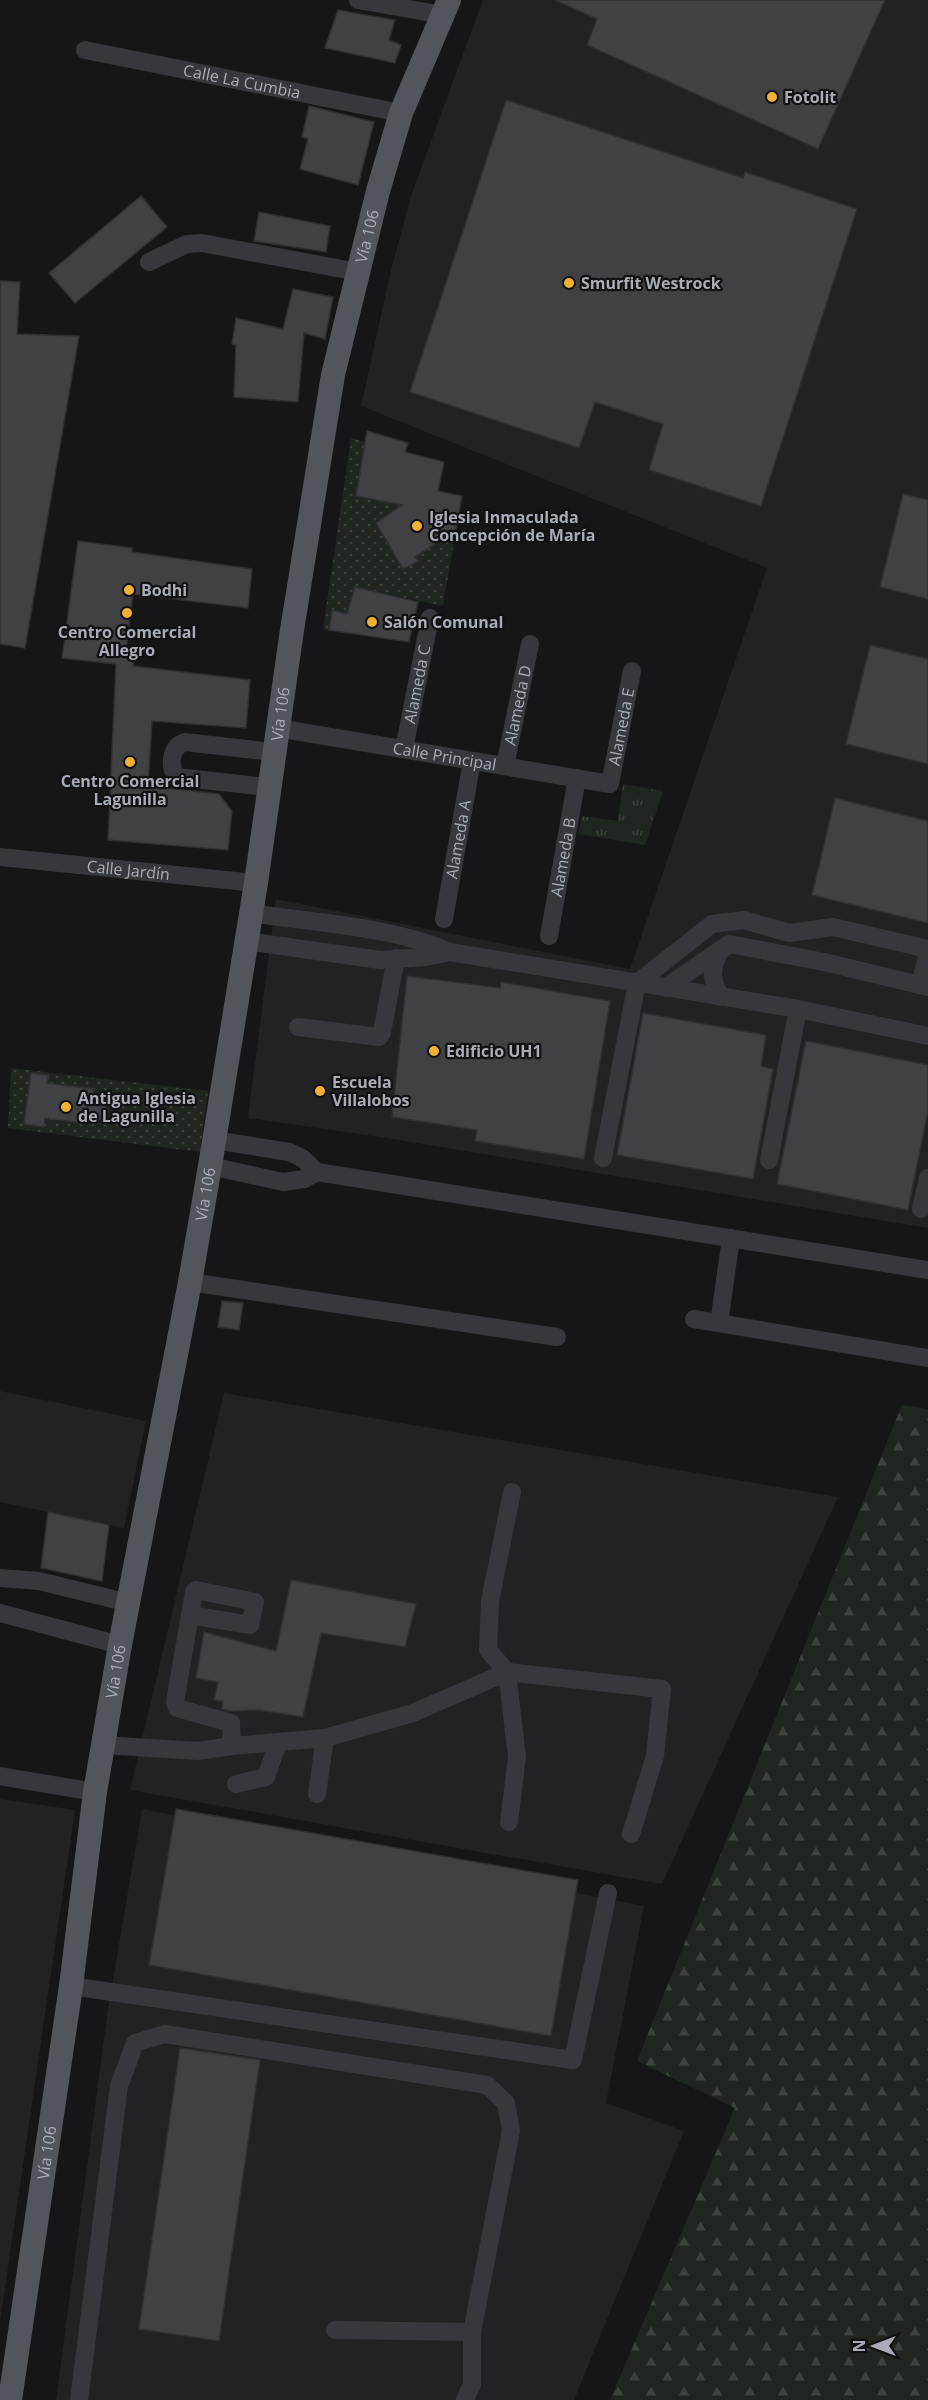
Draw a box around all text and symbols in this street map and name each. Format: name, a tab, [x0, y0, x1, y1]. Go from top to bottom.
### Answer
street label: Calle La Cumbia	[181, 59, 302, 104]
place label: Fotolit	[784, 86, 836, 108]
marker: Fotolit	[765, 90, 779, 104]
street label: Vía 106	[350, 207, 384, 265]
place label: Smurfit Westrock	[581, 272, 721, 294]
marker: Smurfit Westrock	[562, 276, 576, 290]
place label: Iglesia Inmaculada Concepción de María	[429, 506, 595, 546]
marker: Iglesia Inmaculada Concepción de María	[410, 519, 424, 533]
place label: Bodhi	[141, 579, 187, 601]
marker: Bodhi	[122, 583, 136, 597]
marker: Centro Comercial Allegro	[120, 606, 134, 620]
place label: Salón Comunal	[384, 611, 503, 633]
marker: Salón Comunal	[365, 615, 379, 629]
place label: Centro Comercial Allegro	[58, 621, 196, 661]
street label: Alameda C	[398, 643, 435, 726]
street label: Alameda D	[499, 663, 536, 747]
street label: Vía 106	[265, 686, 295, 742]
street label: Alameda E	[603, 686, 639, 767]
street label: Calle Principal	[391, 737, 498, 776]
marker: Centro Comercial Lagunilla	[123, 755, 137, 769]
place label: Centro Comercial Lagunilla	[61, 770, 199, 810]
street label: Alameda A	[440, 797, 476, 880]
street label: Alameda B	[545, 816, 581, 899]
street label: Calle Jardín	[86, 855, 171, 885]
place label: Edificio UH1	[446, 1040, 542, 1062]
marker: Edificio UH1	[427, 1044, 441, 1058]
place label: Escuela Villalobos	[332, 1071, 410, 1111]
marker: Escuela Villalobos	[313, 1084, 327, 1098]
place label: Antigua Iglesia de Lagunilla	[78, 1087, 196, 1127]
marker: Antigua Iglesia de Lagunilla	[59, 1100, 73, 1114]
street label: Vía 106	[190, 1166, 221, 1223]
street label: Vía 106	[100, 1643, 131, 1700]
street label: Vía 106	[32, 2124, 61, 2181]
north arrow	[844, 2316, 904, 2376]
text: N	[848, 2339, 870, 2353]

